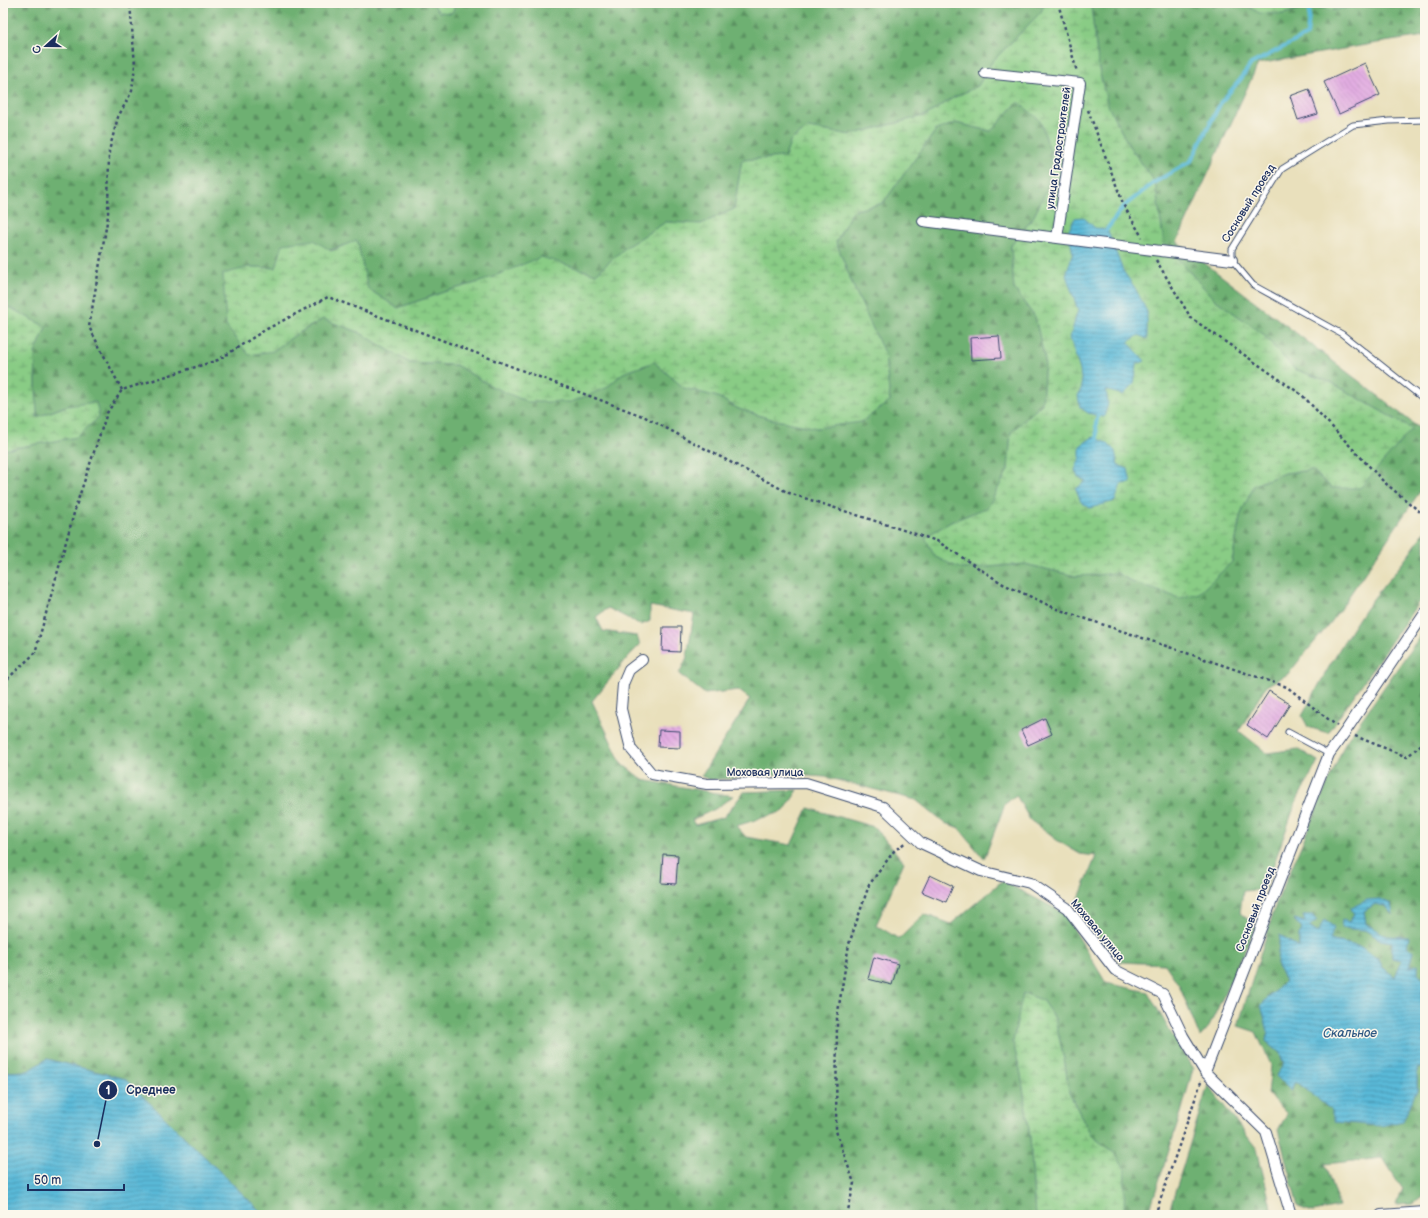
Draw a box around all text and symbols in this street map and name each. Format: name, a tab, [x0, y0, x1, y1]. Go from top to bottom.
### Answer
north arrow	[26, 26, 66, 66]
text: С	[30, 43, 45, 55]
street label: улица Градостроителей	[1043, 86, 1073, 210]
street label: Сосновый проезд	[1219, 161, 1278, 245]
street label: Моховая улица	[726, 766, 804, 779]
street label: Сосновый проезд	[1233, 865, 1278, 953]
street label: Моховая улица	[1068, 897, 1128, 964]
water label: Скальное	[1323, 1026, 1377, 1041]
callout: Среднее	[98, 1078, 183, 1102]
text: 1	[105, 1083, 111, 1098]
text: Среднее	[126, 1083, 176, 1098]
scale bar	[28, 1166, 124, 1192]
text: 50 m	[34, 1173, 61, 1188]

